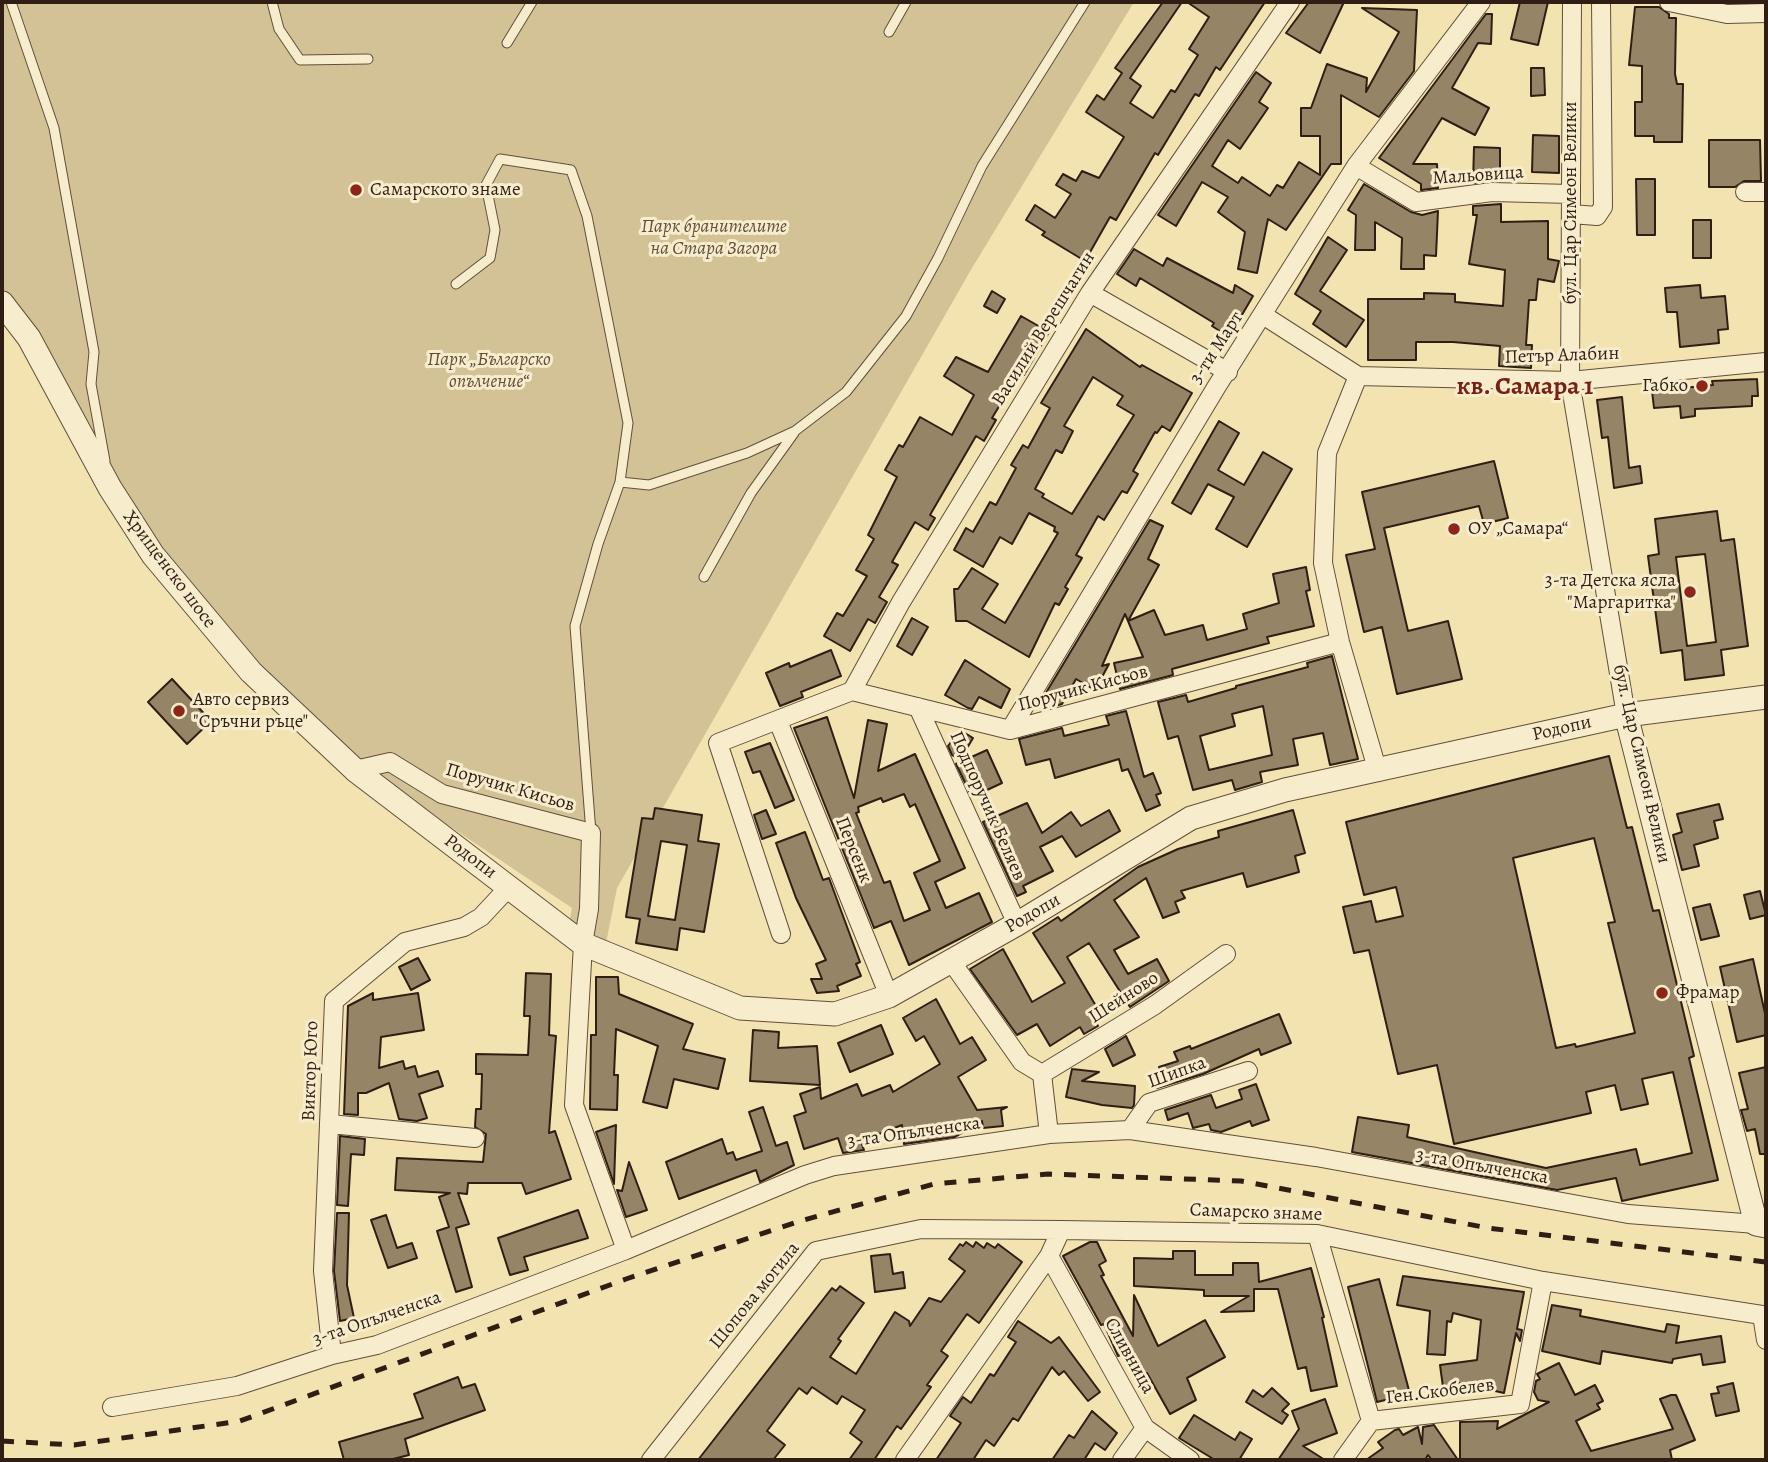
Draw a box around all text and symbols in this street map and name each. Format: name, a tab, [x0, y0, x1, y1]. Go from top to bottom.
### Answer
street label: бул. Цар Симеон Велики	[1560, 101, 1582, 305]
street label: Мальовица	[1432, 161, 1524, 191]
place label: Самарското знаме	[370, 179, 521, 201]
marker: Самарското знаме	[348, 182, 364, 198]
park label: Парк бранителите на Стара Загора	[641, 216, 787, 260]
street label: Василий Верешчагин	[987, 248, 1101, 410]
street label: 3-ти Март	[1185, 308, 1249, 388]
street label: Петър Алабин	[1504, 343, 1620, 369]
park label: Парк „Българско опълчение“	[427, 349, 551, 393]
district label: кв. Самара 1	[1457, 372, 1593, 404]
place label: Габко	[1642, 375, 1688, 397]
marker: Габко	[1694, 378, 1710, 394]
street label: Хрищенско шосе	[117, 507, 221, 633]
place label: ОУ „Самара“	[1468, 518, 1568, 540]
marker: ОУ „Самара“	[1446, 521, 1462, 537]
place label: 3-та Детска ясла "Маргаритка"	[1545, 570, 1676, 614]
marker: 3-та Детска ясла "Маргаритка"	[1682, 584, 1698, 600]
street label: Поручик Кисьов	[1016, 661, 1150, 717]
street label: бул. Цар Симеон Велики	[1607, 662, 1675, 866]
place label: Авто сервиз "Сръчни ръце"	[193, 689, 308, 733]
marker: Авто сервиз "Сръчни ръце"	[171, 703, 187, 719]
street label: Родопи	[1530, 711, 1594, 747]
street label: Подпоручик Беляев	[944, 728, 1030, 884]
street label: Поручик Кисьов	[443, 759, 577, 817]
street label: Персенк	[829, 814, 877, 886]
street label: Родопи	[439, 830, 501, 884]
street label: Родопи	[1001, 889, 1065, 939]
street label: Шейново	[1085, 967, 1163, 1029]
place label: Фрамар	[1676, 982, 1740, 1004]
marker: Фрамар	[1654, 985, 1670, 1001]
street label: Виктор Юго	[298, 1020, 324, 1122]
street label: Шипка	[1145, 1052, 1209, 1094]
street label: 3-та Опълченска	[846, 1112, 982, 1154]
street label: 3-та Опълченска	[1414, 1144, 1550, 1190]
street label: Самарско знаме	[1189, 1199, 1323, 1227]
street label: Шопова могила	[705, 1238, 805, 1354]
street label: 3-та Опълченска	[310, 1286, 444, 1352]
street label: Сливница	[1099, 1314, 1159, 1398]
street label: Ген.Скобелев	[1385, 1374, 1495, 1410]

